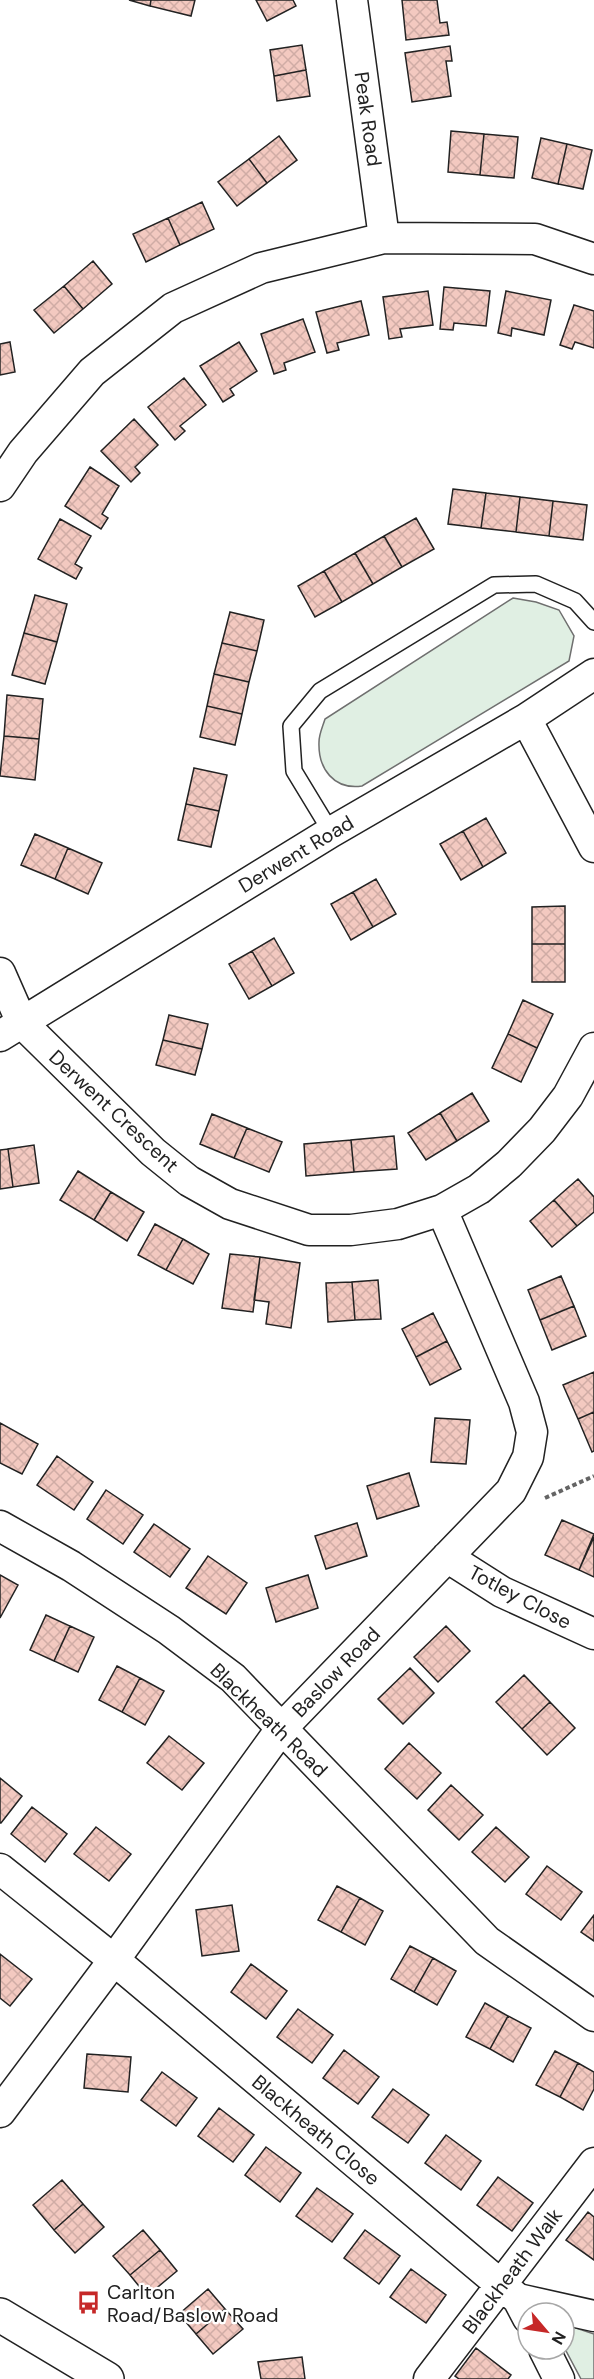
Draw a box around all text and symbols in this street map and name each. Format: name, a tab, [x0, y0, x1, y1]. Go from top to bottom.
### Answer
street label: Peak Road	[348, 70, 388, 168]
street label: Derwent Road	[234, 809, 358, 899]
street label: Derwent Crescent	[44, 1044, 185, 1178]
street label: Totley Close	[464, 1559, 576, 1635]
street label: Baslow Road	[286, 1621, 386, 1723]
street label: Blackheath Road	[205, 1657, 333, 1783]
street label: Blackheath Close	[247, 2069, 385, 2191]
street label: Blackheath Walk	[456, 2203, 568, 2339]
place label: Carlton Road/Baslow Road	[107, 2279, 279, 2328]
bus stop icon: Carlton Road/Baslow Road	[76, 2290, 102, 2316]
north arrow	[516, 2301, 576, 2361]
text: N	[547, 2328, 571, 2348]

